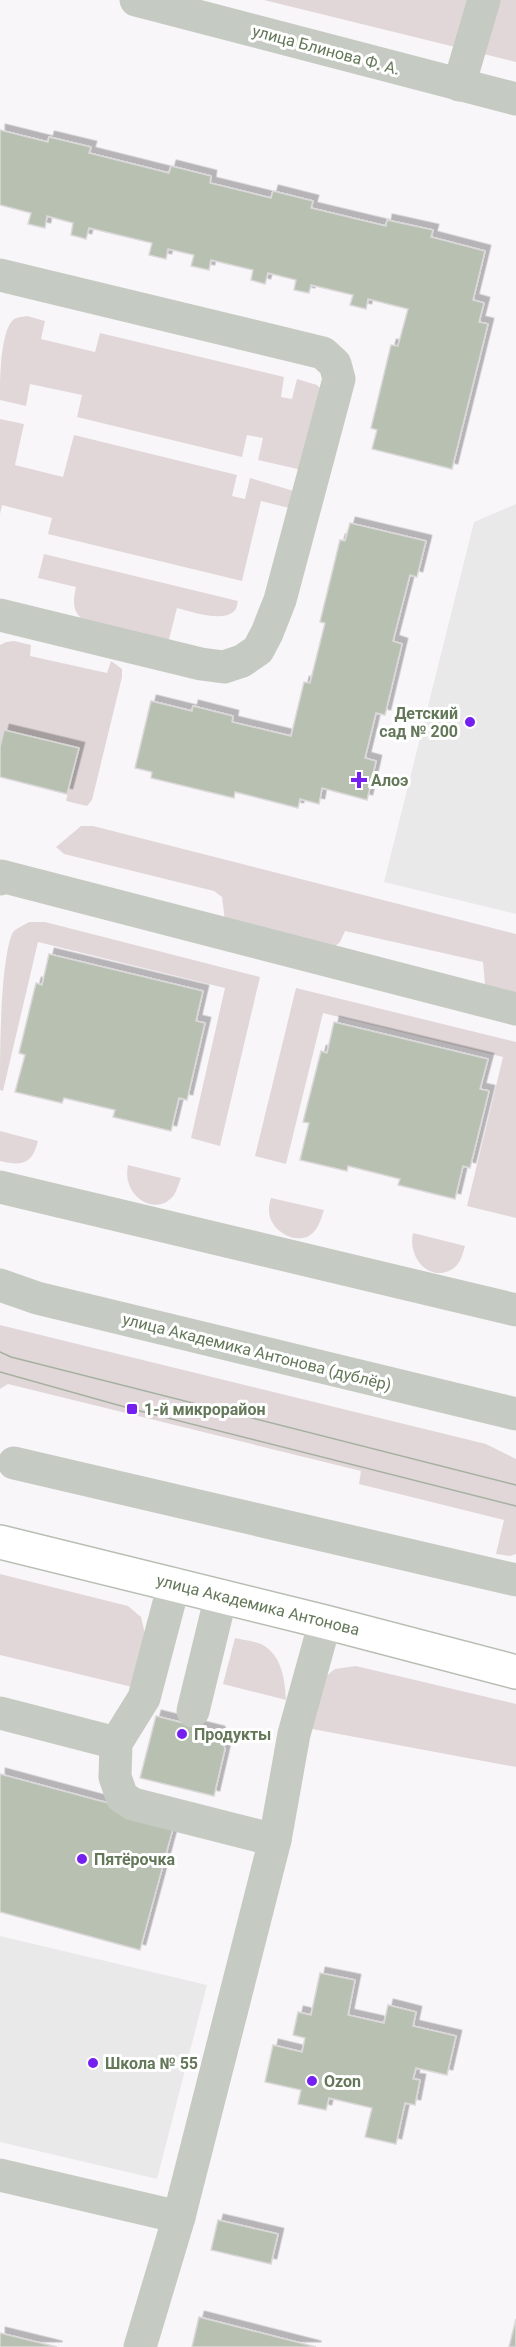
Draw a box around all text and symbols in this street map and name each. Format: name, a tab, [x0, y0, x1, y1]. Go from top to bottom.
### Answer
street label: улица Блинова Ф. А.	[250, 21, 402, 79]
place label: Детский сад № 200	[379, 704, 458, 741]
marker: Детский сад № 200	[463, 715, 477, 729]
place label: Алоэ	[371, 771, 408, 790]
marker: Алоэ	[352, 773, 366, 787]
street label: улица Академика Антонова (дублёр)	[121, 1309, 393, 1395]
place label: 1-й микрорайон	[144, 1400, 265, 1419]
marker: 1-й микрорайон	[125, 1402, 139, 1416]
street label: улица Академика Антонова	[154, 1571, 362, 1639]
place label: Продукты	[194, 1725, 271, 1744]
marker: Продукты	[175, 1727, 189, 1741]
place label: Пятёрочка	[94, 1850, 175, 1869]
marker: Пятёрочка	[75, 1852, 89, 1866]
place label: Школа № 55	[105, 2054, 198, 2073]
marker: Школа № 55	[86, 2056, 100, 2070]
place label: Ozon	[324, 2072, 361, 2091]
marker: Ozon	[305, 2074, 319, 2088]

